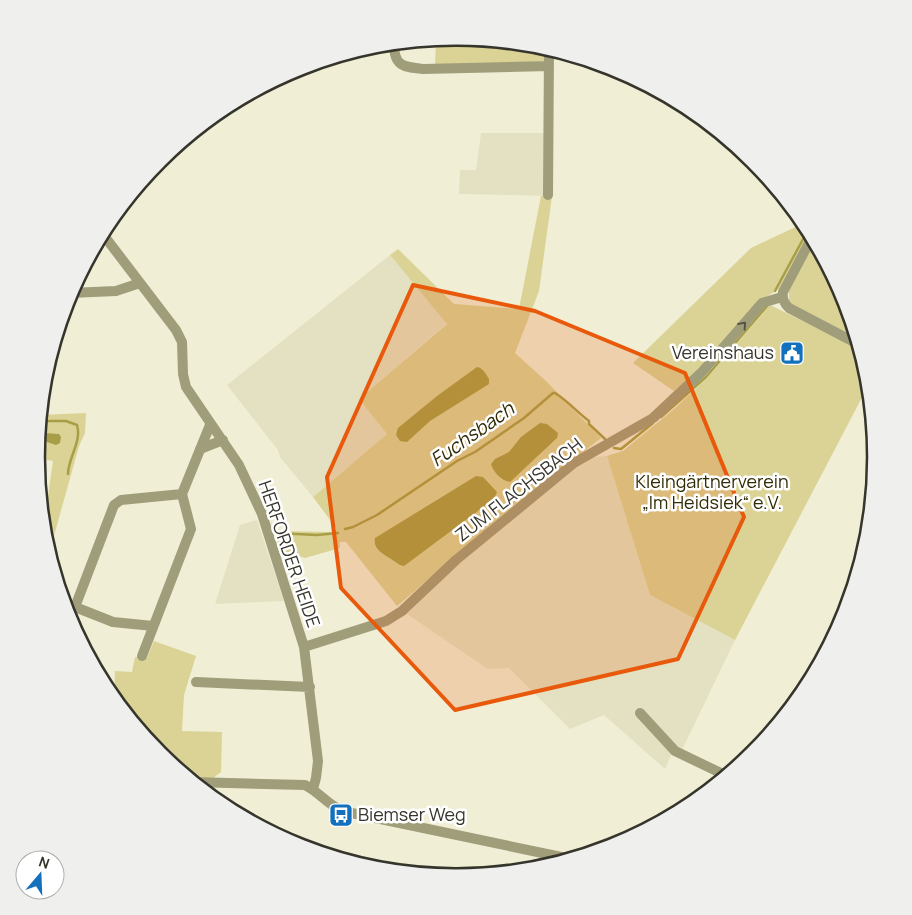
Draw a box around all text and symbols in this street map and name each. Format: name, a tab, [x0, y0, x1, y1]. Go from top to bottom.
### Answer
one-way arrow	[737, 322, 746, 331]
place label: Vereinshaus	[672, 340, 774, 364]
public building icon: Vereinshaus	[779, 340, 805, 366]
water label: Fuchsbach	[425, 395, 519, 472]
street label: ZUM FLACHSBACH	[450, 432, 587, 546]
park label: Kleingärtnerverein „Im Heidsiek“ e.V.	[635, 469, 789, 514]
street label: HERFORDER HEIDE	[254, 477, 326, 630]
bus stop icon: Biemser Weg	[328, 802, 354, 828]
place label: Biemser Weg	[358, 802, 466, 826]
north arrow	[15, 850, 65, 900]
text: N	[37, 852, 52, 873]

